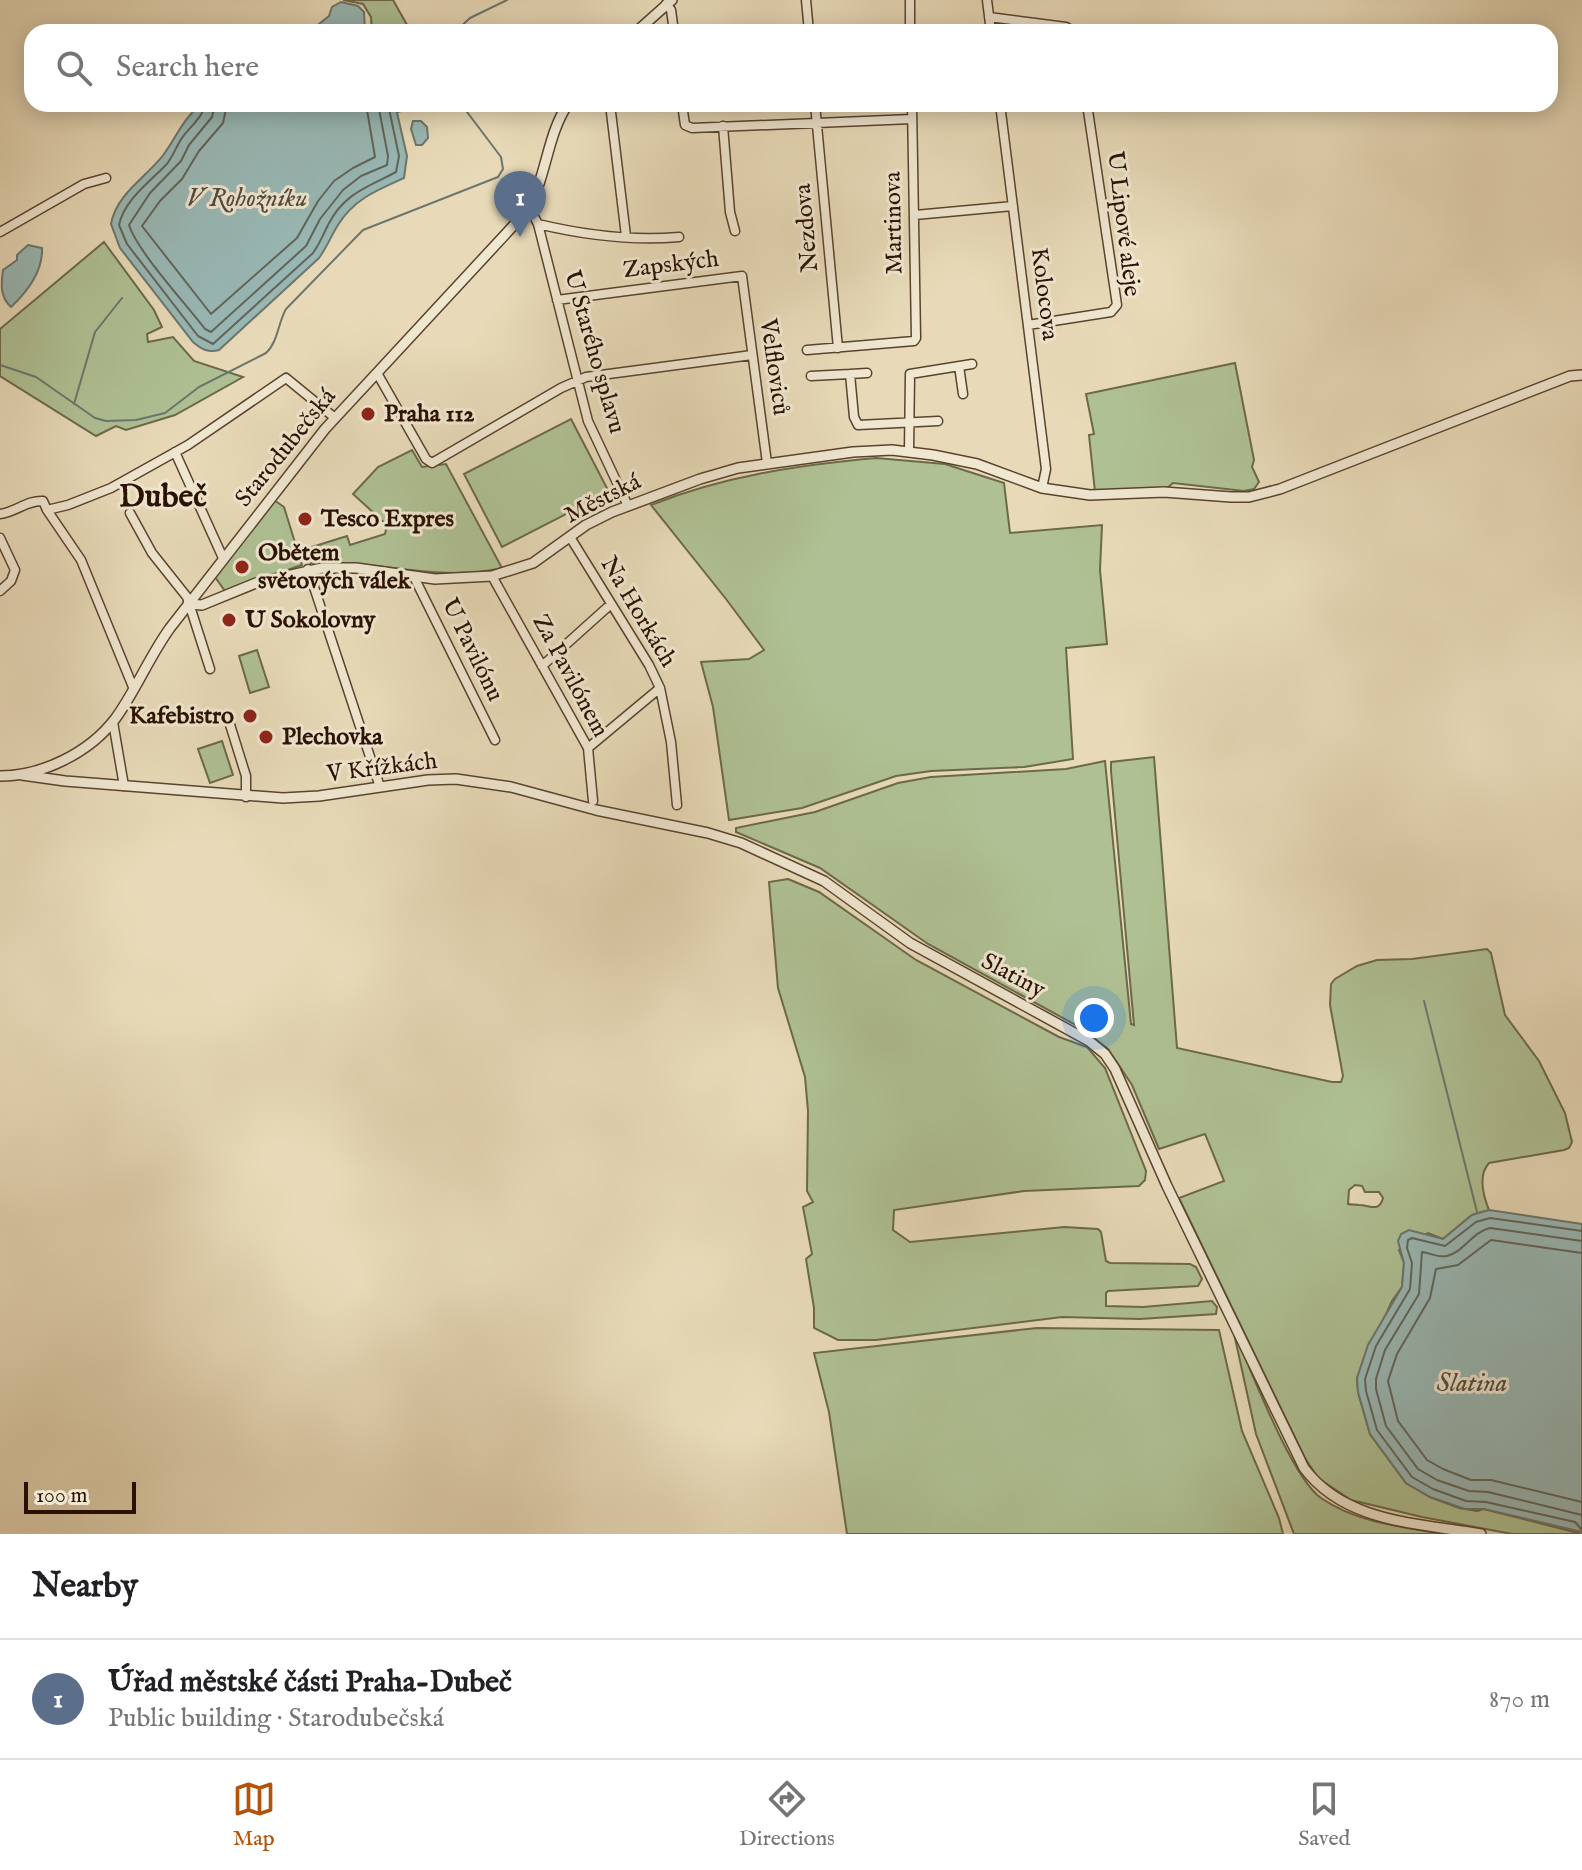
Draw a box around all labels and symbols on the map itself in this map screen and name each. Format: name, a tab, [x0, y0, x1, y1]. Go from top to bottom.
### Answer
street label: U Lipové aleje	[1099, 150, 1147, 298]
pin: 1	[494, 171, 546, 237]
street label: Martinova	[878, 171, 910, 275]
water label: V Rohožníku	[187, 182, 307, 215]
street label: Nezdova	[788, 182, 826, 274]
street label: Zapských	[621, 244, 721, 286]
street label: Kolocova	[1023, 246, 1065, 343]
street label: U Starého splavu	[556, 267, 632, 437]
street label: Velfloviců	[752, 316, 796, 417]
street label: Starodubečská	[229, 382, 344, 514]
place label: Praha 112	[384, 399, 475, 430]
marker: Praha 112	[359, 405, 377, 423]
street label: Městská	[560, 466, 647, 531]
district label: Dubeč	[119, 477, 207, 518]
place label: Tesco Expres	[320, 504, 454, 535]
marker: Tesco Expres	[296, 510, 314, 528]
place label: Obětem světových válek	[258, 538, 412, 597]
street label: Na Horkách	[593, 551, 683, 673]
marker: Obětem světových válek	[233, 558, 251, 576]
street label: U Pavilónu	[434, 593, 510, 707]
place label: U Sokolovny	[244, 605, 377, 636]
street label: Za Pavilónem	[525, 609, 615, 743]
marker: U Sokolovny	[220, 611, 238, 629]
place label: Kafebistro	[129, 701, 234, 732]
marker: Kafebistro	[241, 707, 259, 725]
place label: Plechovka	[282, 722, 383, 753]
marker: Plechovka	[257, 728, 275, 746]
street label: V Křížkách	[324, 746, 439, 790]
street label: Slatiny	[976, 946, 1051, 1006]
your location	[1074, 998, 1114, 1038]
water label: Slatina	[1437, 1367, 1507, 1400]
scale bar	[24, 1478, 136, 1514]

